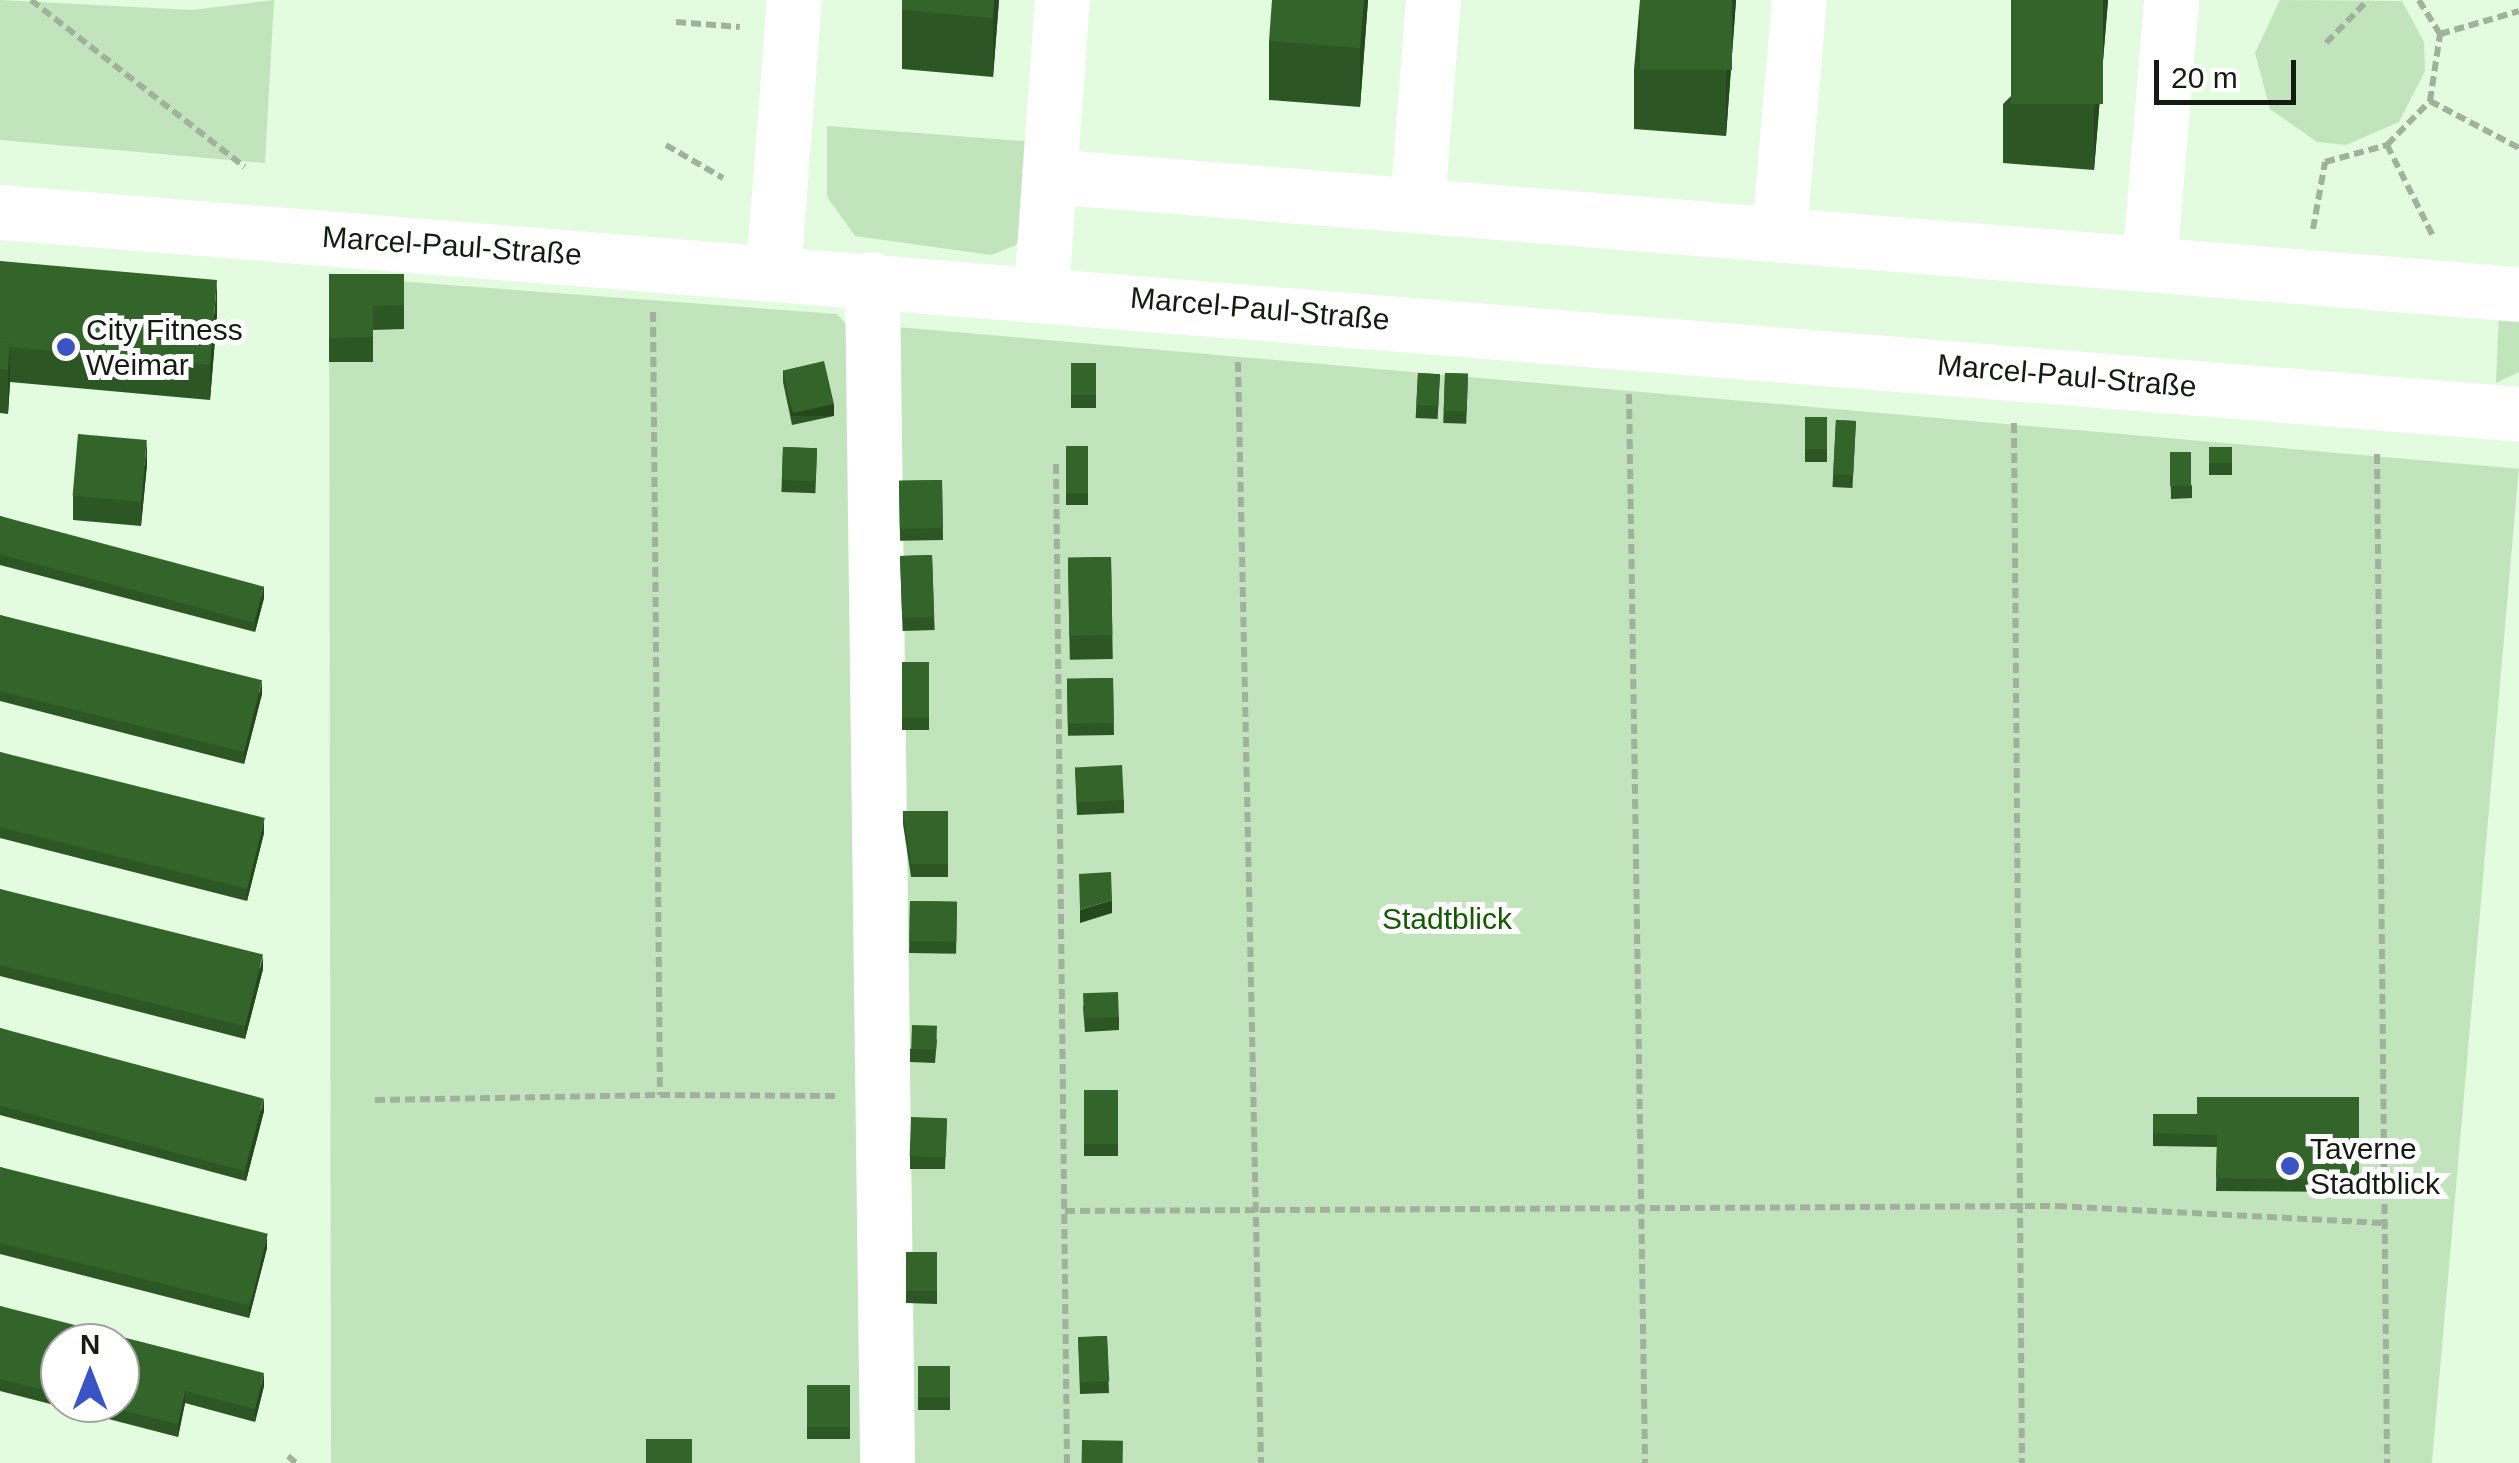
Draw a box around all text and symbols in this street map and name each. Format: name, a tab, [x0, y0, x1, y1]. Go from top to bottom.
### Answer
scale bar	[2159, 40, 2302, 102]
text: 20 m	[2171, 61, 2238, 94]
street label: Marcel-Paul-Straße	[321, 219, 583, 273]
street label: Marcel-Paul-Straße	[1129, 280, 1391, 338]
place label: City Fitness Weimar	[86, 312, 243, 382]
marker: City Fitness Weimar	[55, 336, 77, 358]
street label: Marcel-Paul-Straße	[1936, 347, 2198, 405]
park label: Stadtblick	[1382, 901, 1512, 937]
place label: Taverne Stadtblick	[2310, 1131, 2440, 1202]
marker: Taverne Stadtblick	[2279, 1155, 2301, 1177]
north arrow	[40, 1323, 140, 1423]
text: N	[80, 1329, 100, 1360]

